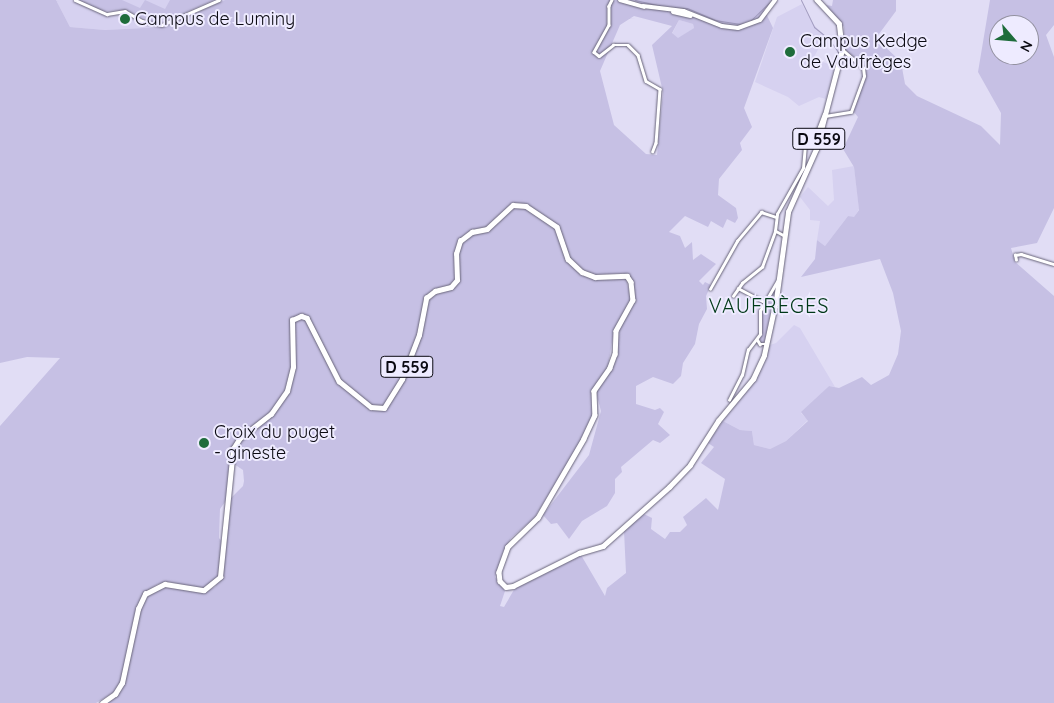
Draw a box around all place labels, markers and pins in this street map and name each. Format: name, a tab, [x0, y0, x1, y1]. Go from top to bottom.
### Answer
place label: Campus de Luminy	[135, 8, 295, 30]
marker: Campus de Luminy	[119, 13, 131, 25]
place label: Campus Kedge de Vaufrèges	[800, 31, 927, 74]
marker: Campus Kedge de Vaufrèges	[784, 46, 796, 58]
place label: Croix du puget - gineste	[214, 422, 335, 464]
marker: Croix du puget - gineste	[198, 437, 210, 449]

